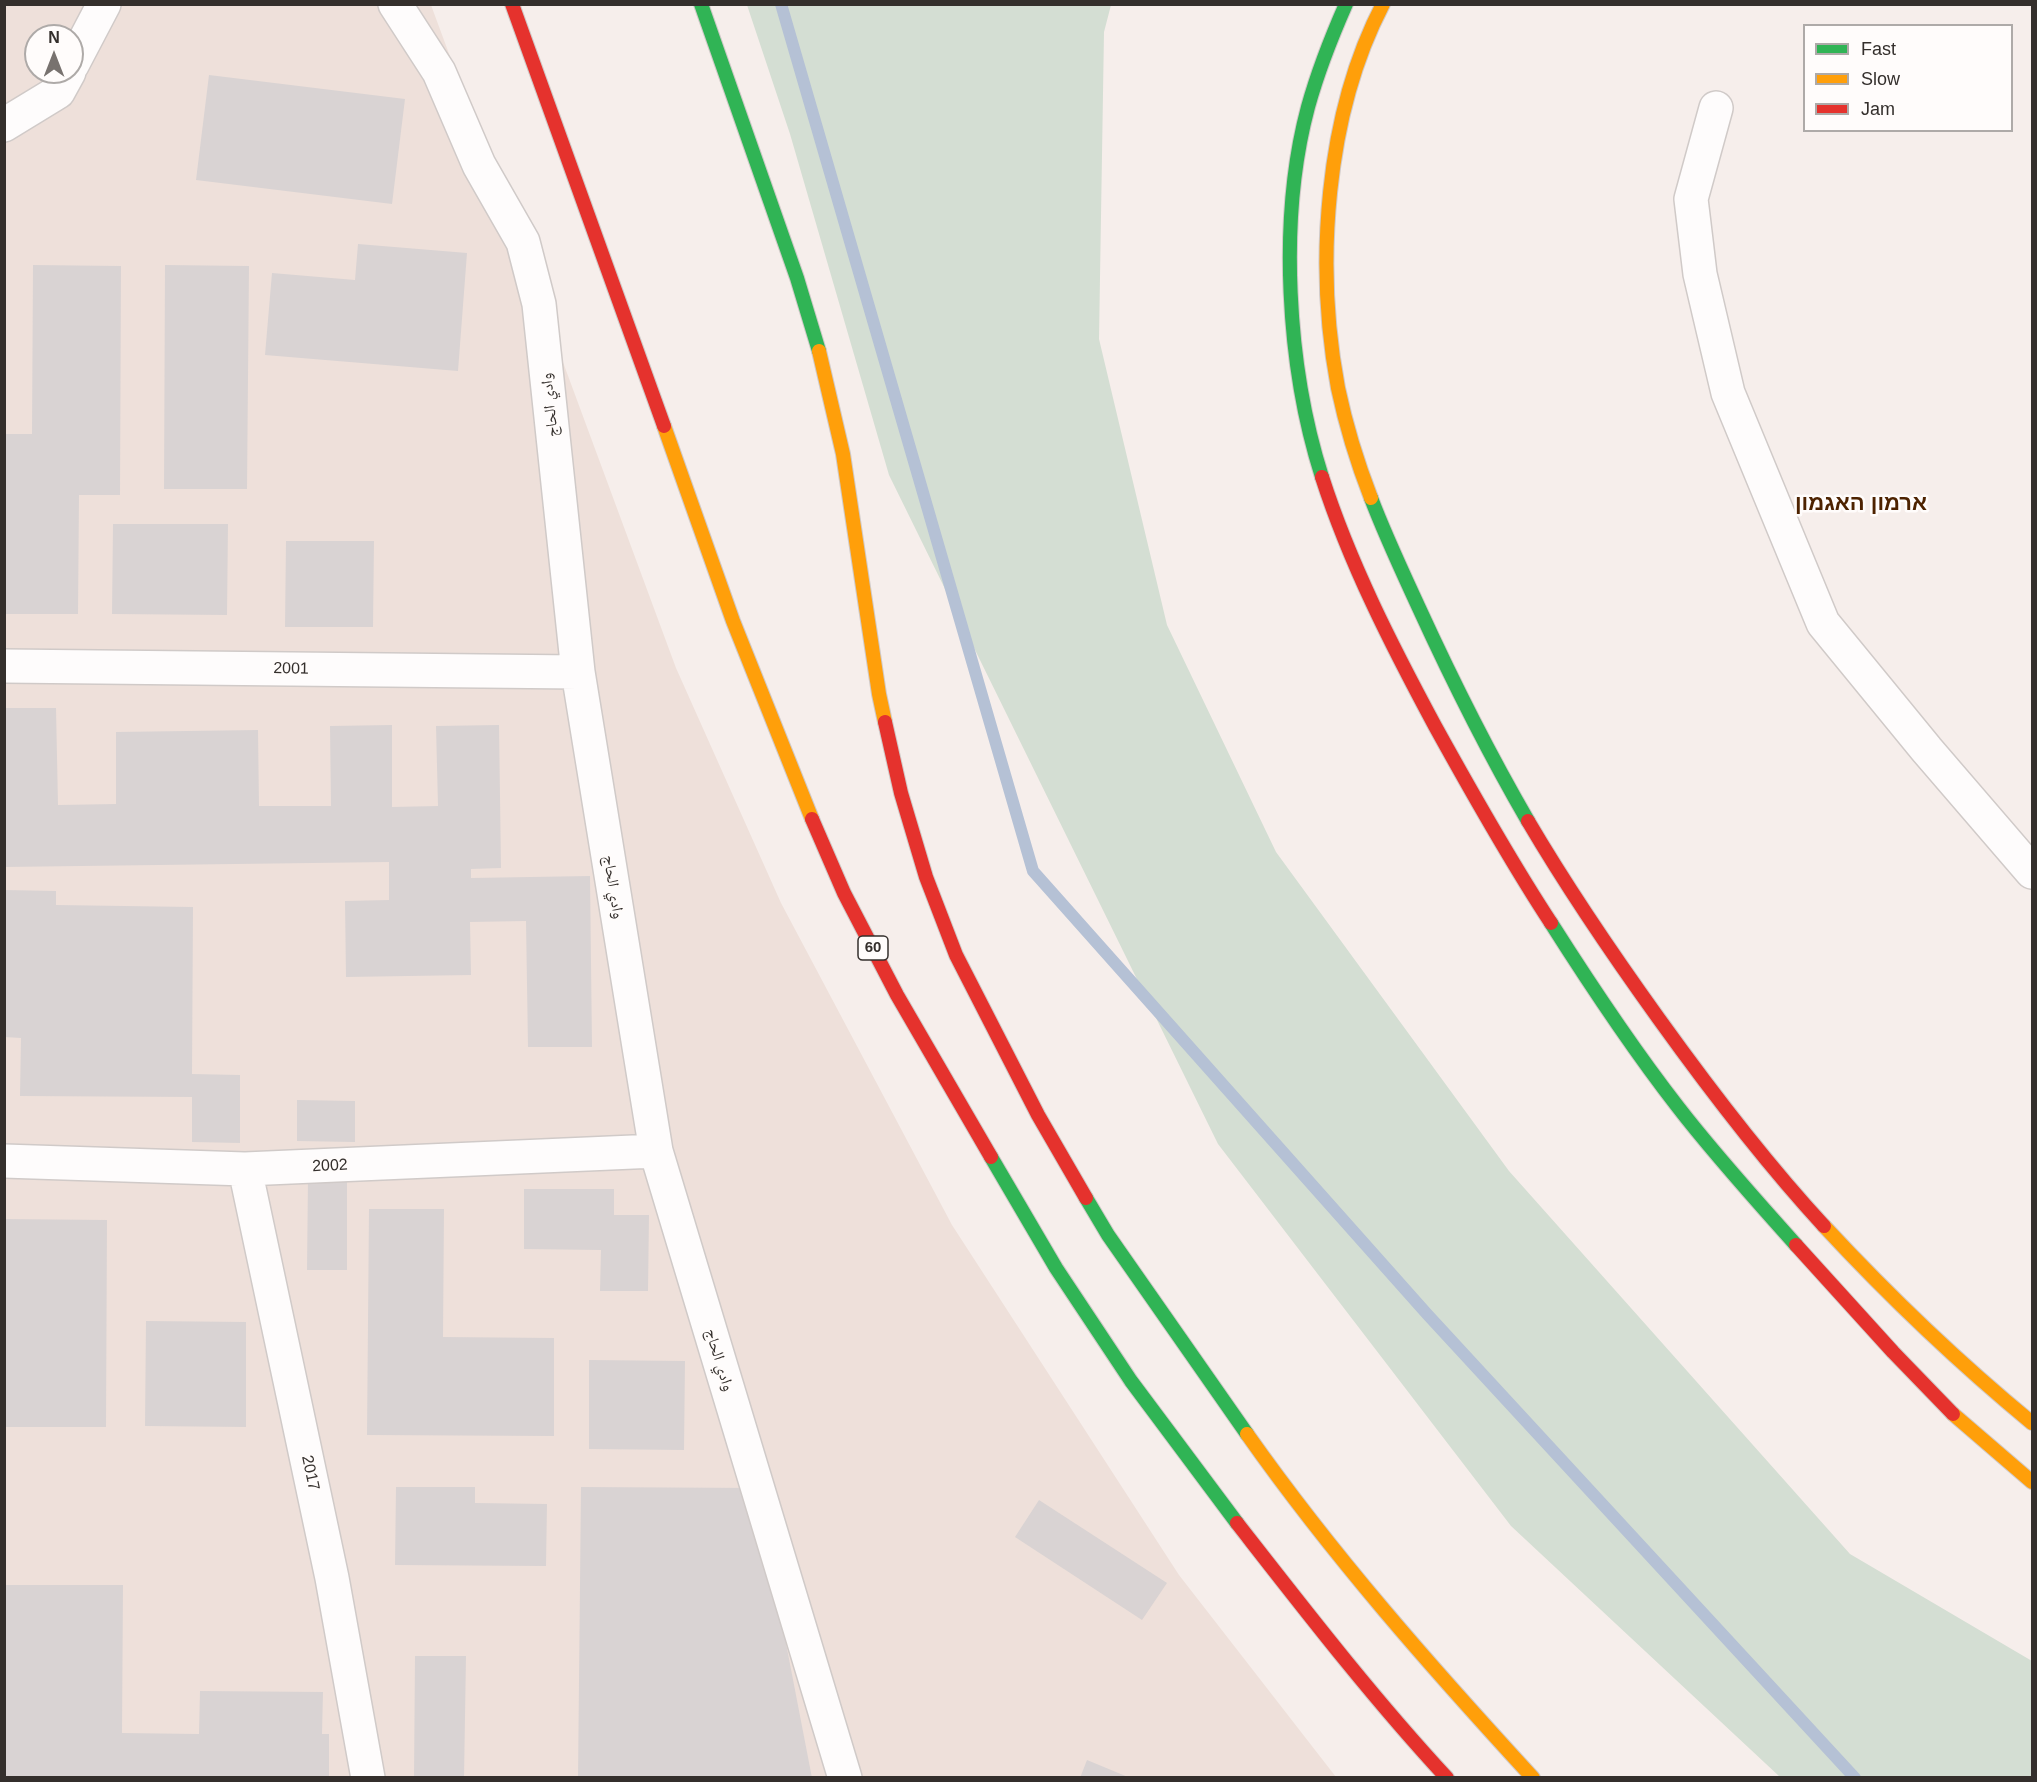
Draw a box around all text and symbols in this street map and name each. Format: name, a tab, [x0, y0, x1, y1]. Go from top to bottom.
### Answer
north arrow	[24, 24, 84, 84]
legend	[1803, 24, 2013, 132]
text: N	[48, 29, 60, 46]
text: Fast	[1861, 39, 1896, 59]
text: Slow	[1861, 69, 1900, 89]
text: Jam	[1861, 99, 1895, 119]
street label: وادي الحاج	[537, 372, 563, 438]
district label: ארמון האגמון	[1795, 491, 1927, 517]
street label: 2001	[273, 659, 309, 679]
street label: وادي الحاج	[598, 854, 628, 920]
road number: 60	[858, 936, 888, 960]
street label: 2002	[312, 1155, 348, 1177]
street label: وادي الحاج	[700, 1326, 738, 1394]
street label: 2017	[297, 1454, 323, 1492]

